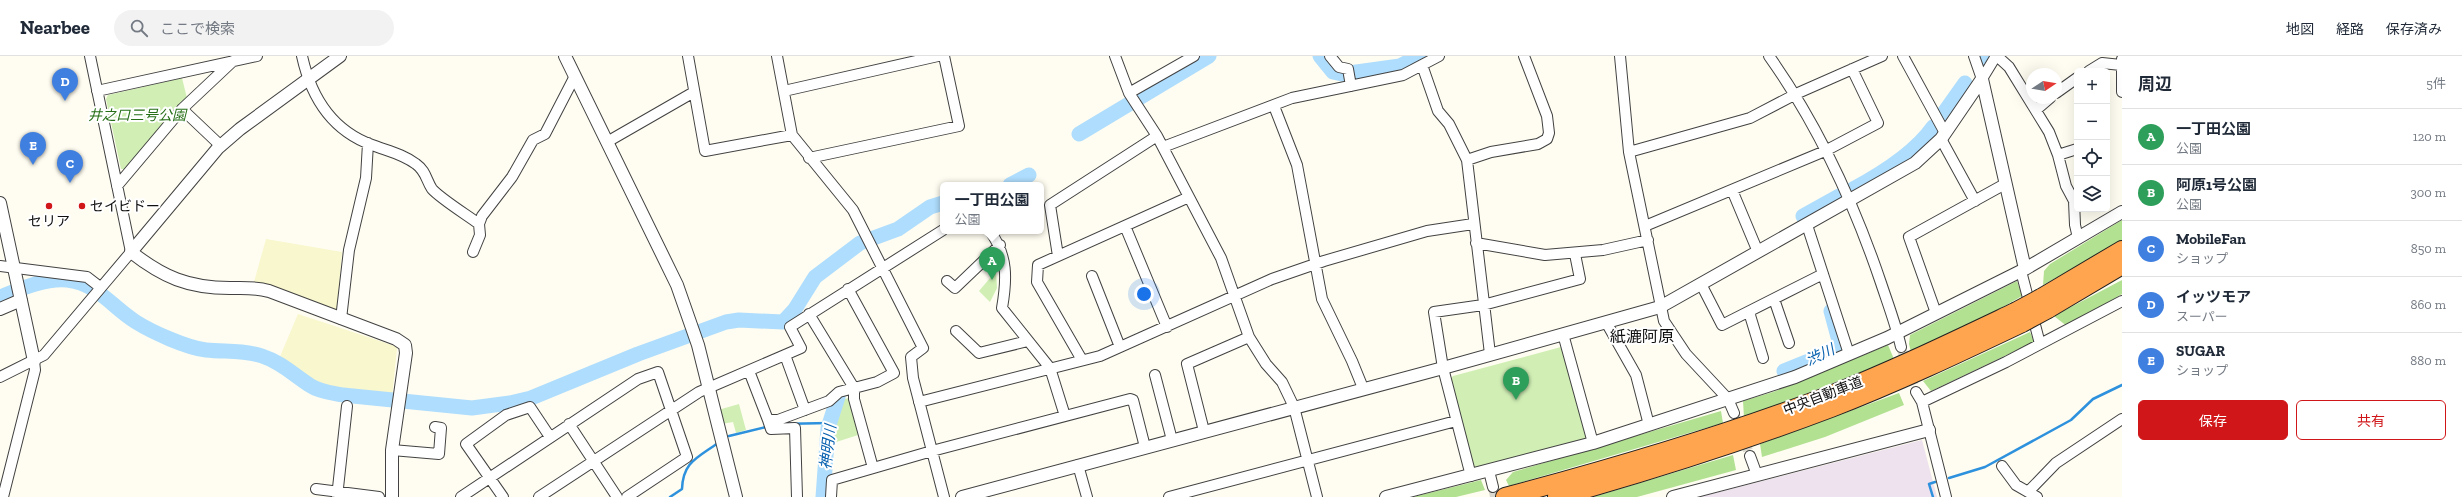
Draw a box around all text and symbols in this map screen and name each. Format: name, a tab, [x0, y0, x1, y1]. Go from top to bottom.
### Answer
search box	[114, 10, 394, 46]
text: Nearbee	[20, 16, 90, 39]
icon: search	[128, 17, 150, 39]
text: ここで検索	[160, 20, 235, 38]
text: 地図	[2286, 21, 2314, 38]
text: 経路	[2336, 21, 2364, 38]
text: 保存済み	[2386, 21, 2442, 38]
pin: D	[52, 68, 78, 101]
north arrow	[2026, 68, 2062, 104]
map controls	[2074, 68, 2110, 212]
button: +	[2074, 68, 2110, 104]
text: 周辺	[2138, 74, 2172, 94]
text: 5件	[2426, 76, 2446, 91]
button: −	[2074, 104, 2110, 140]
park label: 井之口三号公園	[88, 107, 188, 124]
text: 一丁田公園	[2176, 120, 2251, 138]
text: A	[2147, 129, 2155, 144]
text: 120 m	[2413, 129, 2446, 144]
pin: E	[20, 132, 46, 165]
button: locate	[2074, 140, 2110, 176]
text: 公園	[2176, 141, 2202, 156]
pin: C	[57, 150, 83, 183]
button: layers	[2074, 176, 2110, 212]
text: 阿原1号公園	[2176, 176, 2257, 194]
popup	[940, 182, 1044, 234]
text: B	[2147, 185, 2155, 200]
text: 300 m	[2410, 185, 2446, 200]
text: 一丁田公園	[954, 191, 1030, 209]
text: 公園	[2176, 197, 2202, 212]
place label: セイビドー	[90, 198, 160, 215]
marker: セリア	[44, 201, 54, 211]
marker: セイビドー	[77, 201, 87, 211]
text: 公園	[954, 212, 981, 227]
place label: セリア	[28, 213, 70, 230]
text: MobileFan	[2176, 230, 2246, 248]
text: C	[2147, 241, 2155, 256]
text: 850 m	[2411, 241, 2446, 256]
pin: A	[979, 247, 1005, 280]
text: ショップ	[2176, 251, 2228, 266]
your location	[1134, 284, 1154, 304]
text: イッツモア	[2176, 288, 2251, 306]
text: D	[2146, 297, 2156, 312]
text: 860 m	[2410, 297, 2446, 312]
text: スーパー	[2176, 309, 2228, 324]
district label: 紙漉阿原	[1610, 327, 1674, 346]
water label: 渋川	[1803, 340, 1839, 369]
text: SUGAR	[2176, 342, 2225, 360]
text: E	[2147, 353, 2155, 368]
text: 880 m	[2410, 353, 2446, 368]
text: ショップ	[2176, 363, 2228, 378]
pin: B	[1503, 367, 1529, 400]
street label: 中央自動車道	[1781, 373, 1865, 419]
button: 保存	[2138, 400, 2288, 440]
button: 共有	[2296, 400, 2446, 440]
water label: 神明川	[816, 422, 840, 470]

